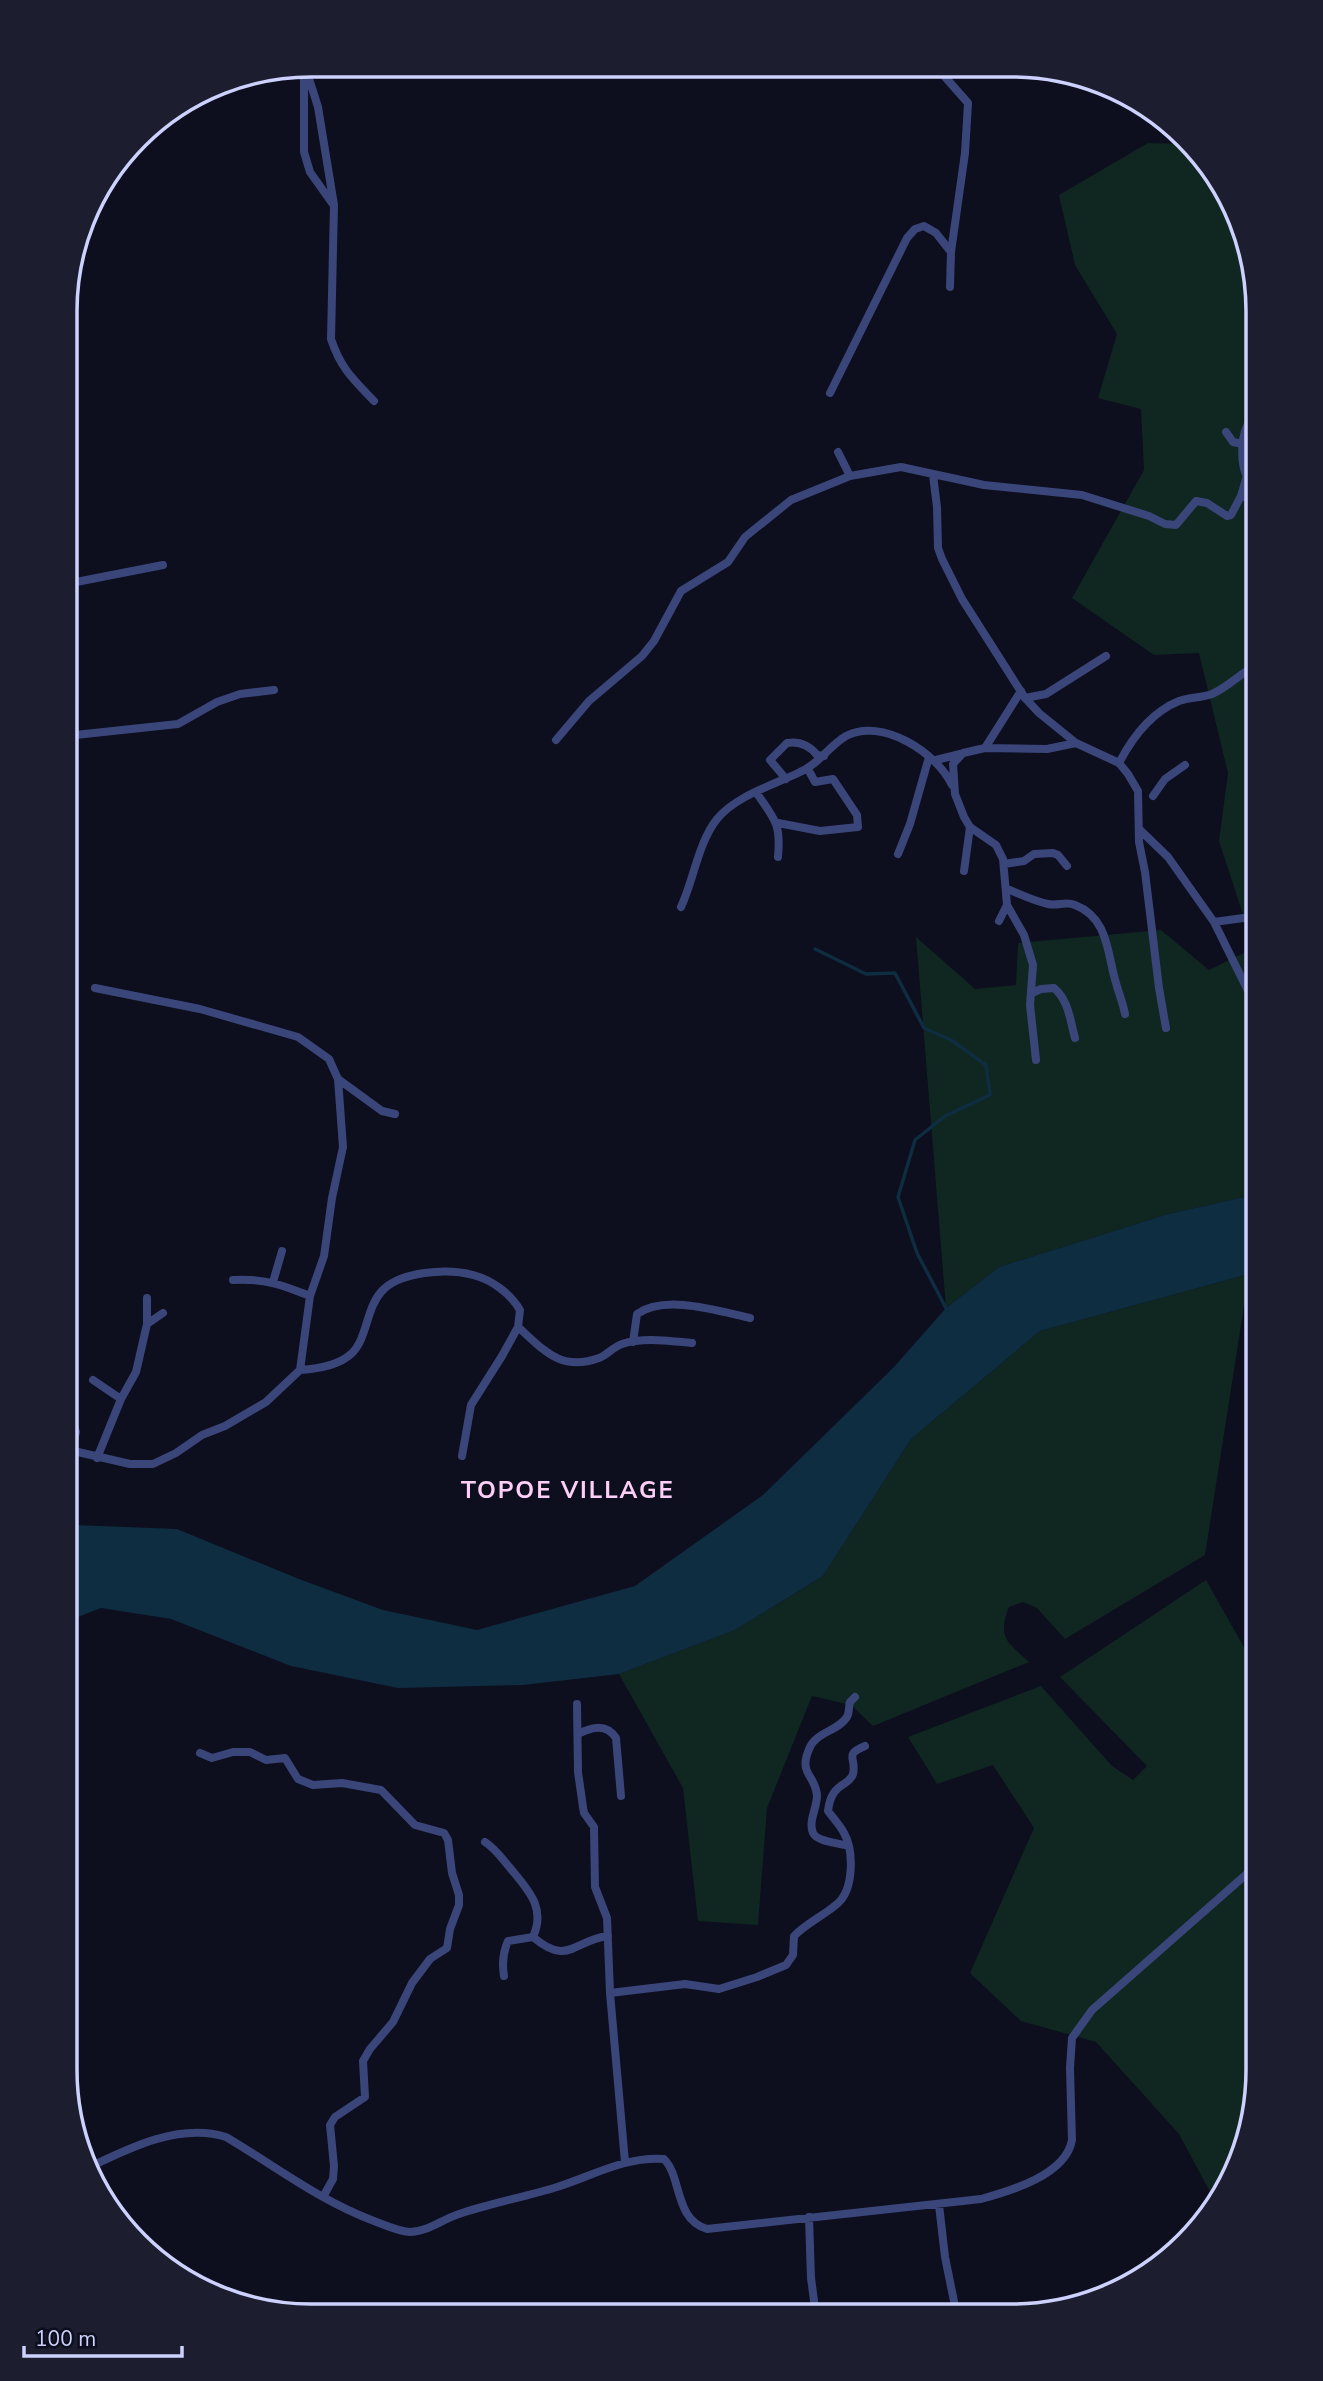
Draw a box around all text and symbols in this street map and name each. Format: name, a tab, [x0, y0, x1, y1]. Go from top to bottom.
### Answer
district label: TOPOE VILLAGE	[461, 1474, 675, 1506]
scale bar	[24, 2314, 182, 2358]
text: 100 m	[35, 2325, 96, 2353]

